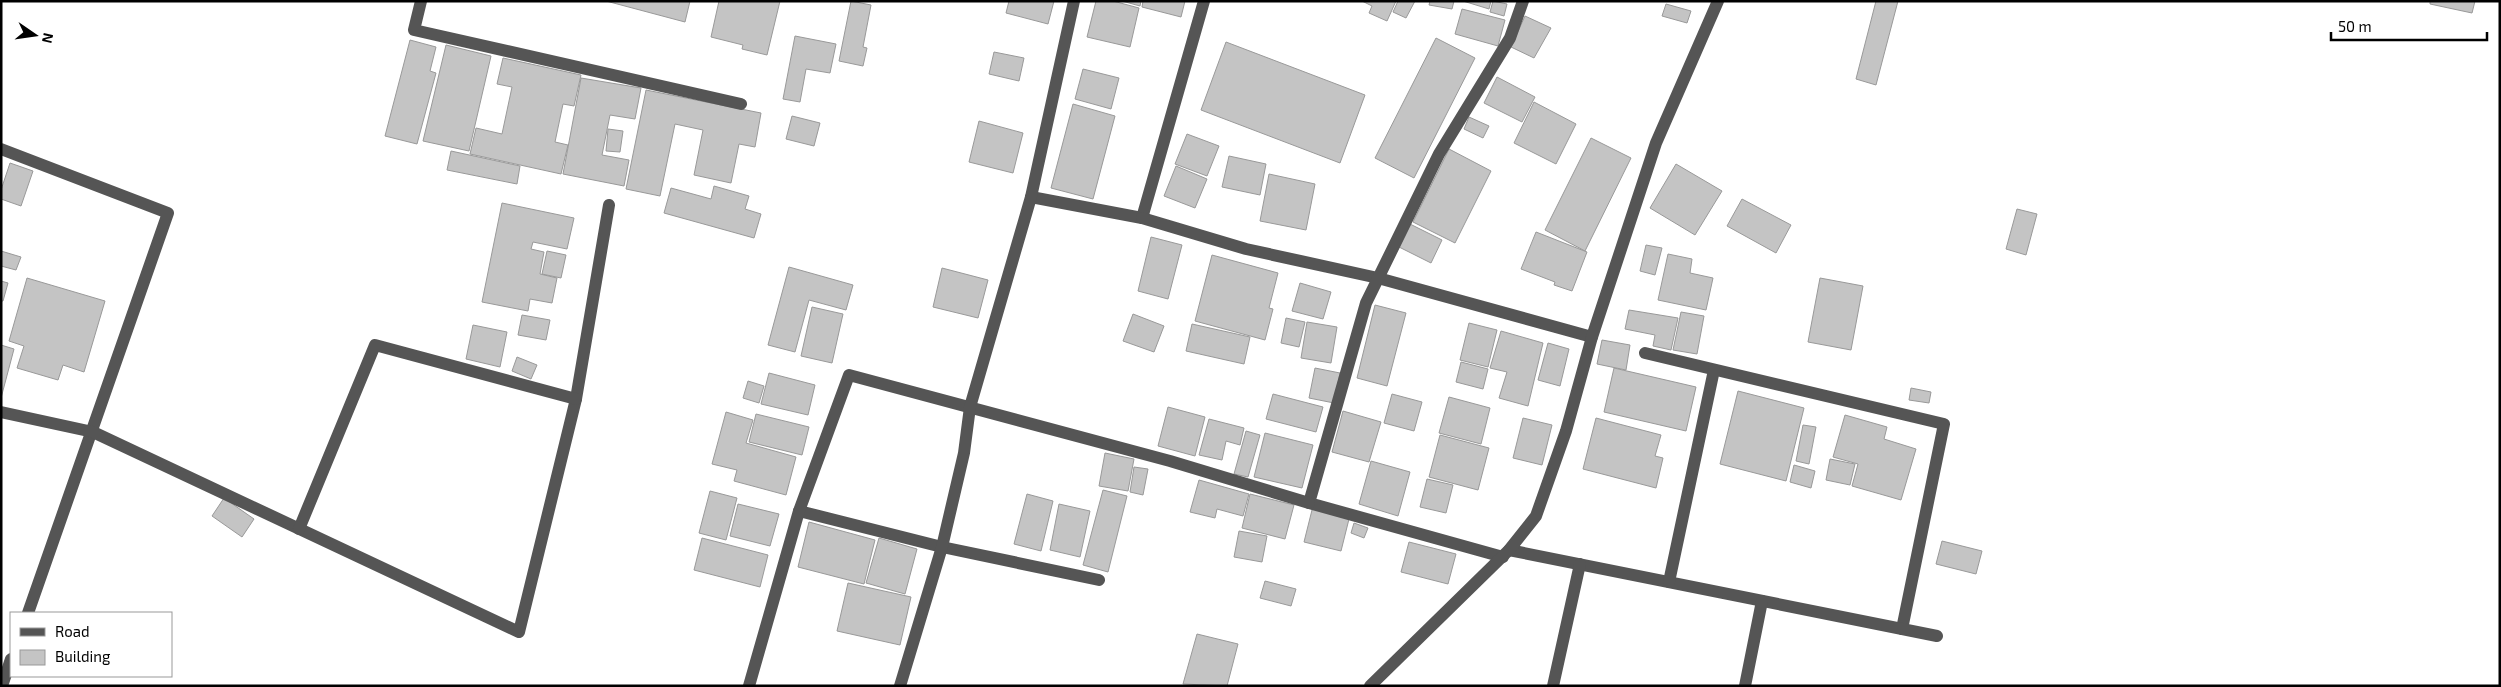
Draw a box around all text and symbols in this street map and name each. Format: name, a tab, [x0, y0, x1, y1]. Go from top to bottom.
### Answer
north arrow	[10, 10, 60, 60]
scale bar	[2331, 10, 2487, 42]
text: 50 m	[2338, 17, 2372, 35]
text: N	[39, 31, 58, 45]
legend	[10, 612, 172, 677]
text: Road	[55, 622, 90, 640]
text: Building	[55, 647, 111, 665]

